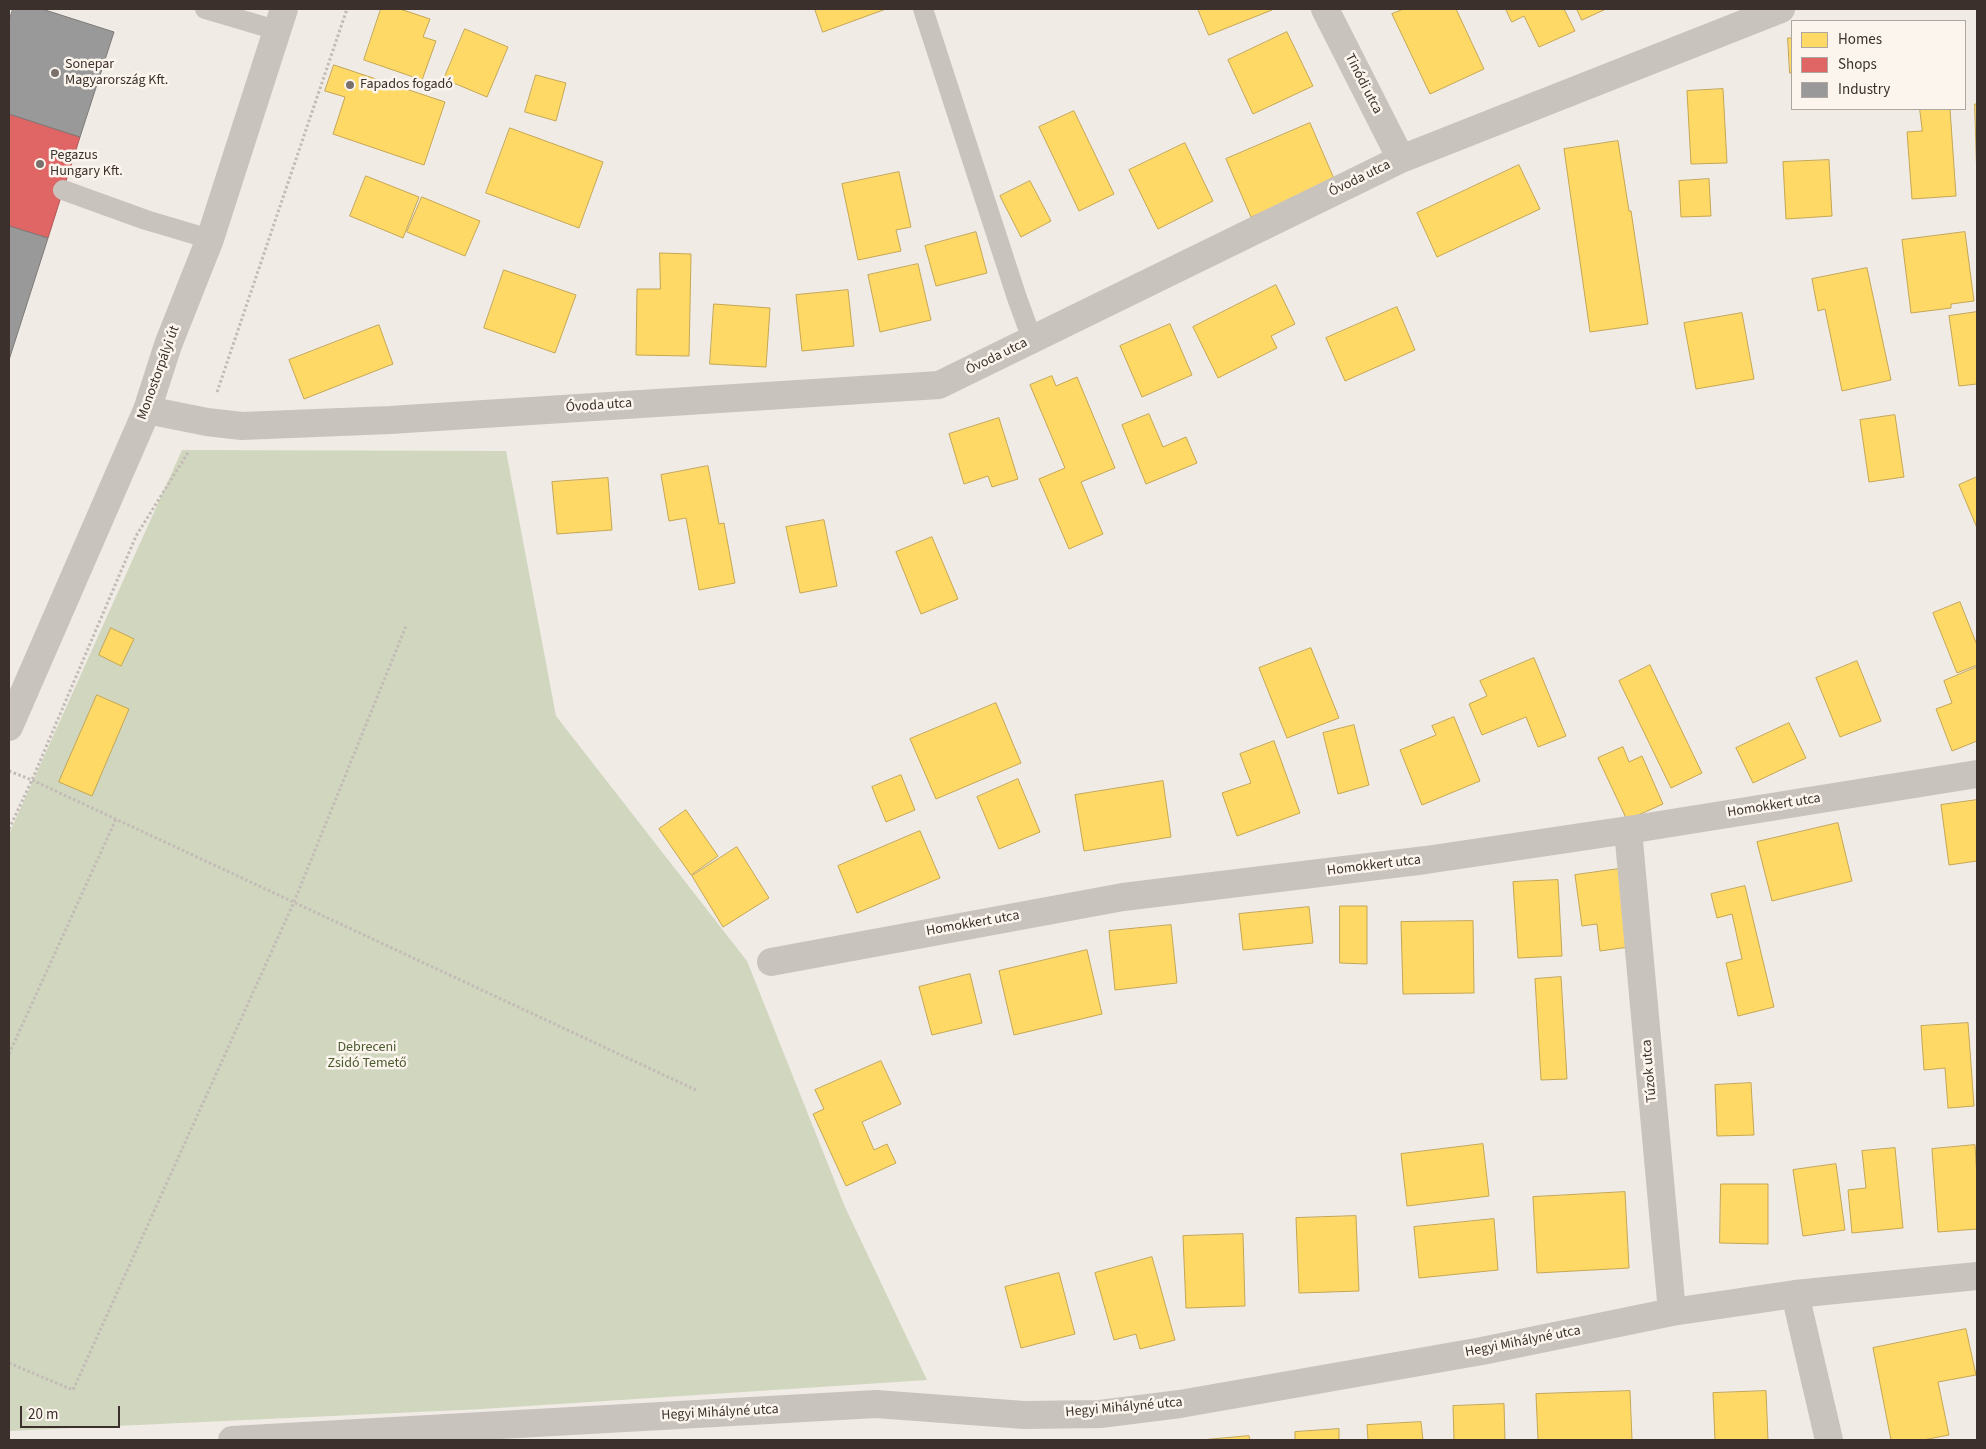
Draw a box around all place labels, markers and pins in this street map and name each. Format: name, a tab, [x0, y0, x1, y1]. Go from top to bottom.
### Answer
place label: Sonepar Magyarország Kft.	[65, 57, 168, 90]
marker: Sonepar Magyarország Kft.	[49, 67, 61, 79]
place label: Fapados fogadó	[360, 77, 453, 93]
marker: Fapados fogadó	[344, 79, 356, 91]
place label: Pegazus Hungary Kft.	[50, 148, 123, 180]
marker: Pegazus Hungary Kft.	[34, 158, 46, 170]

